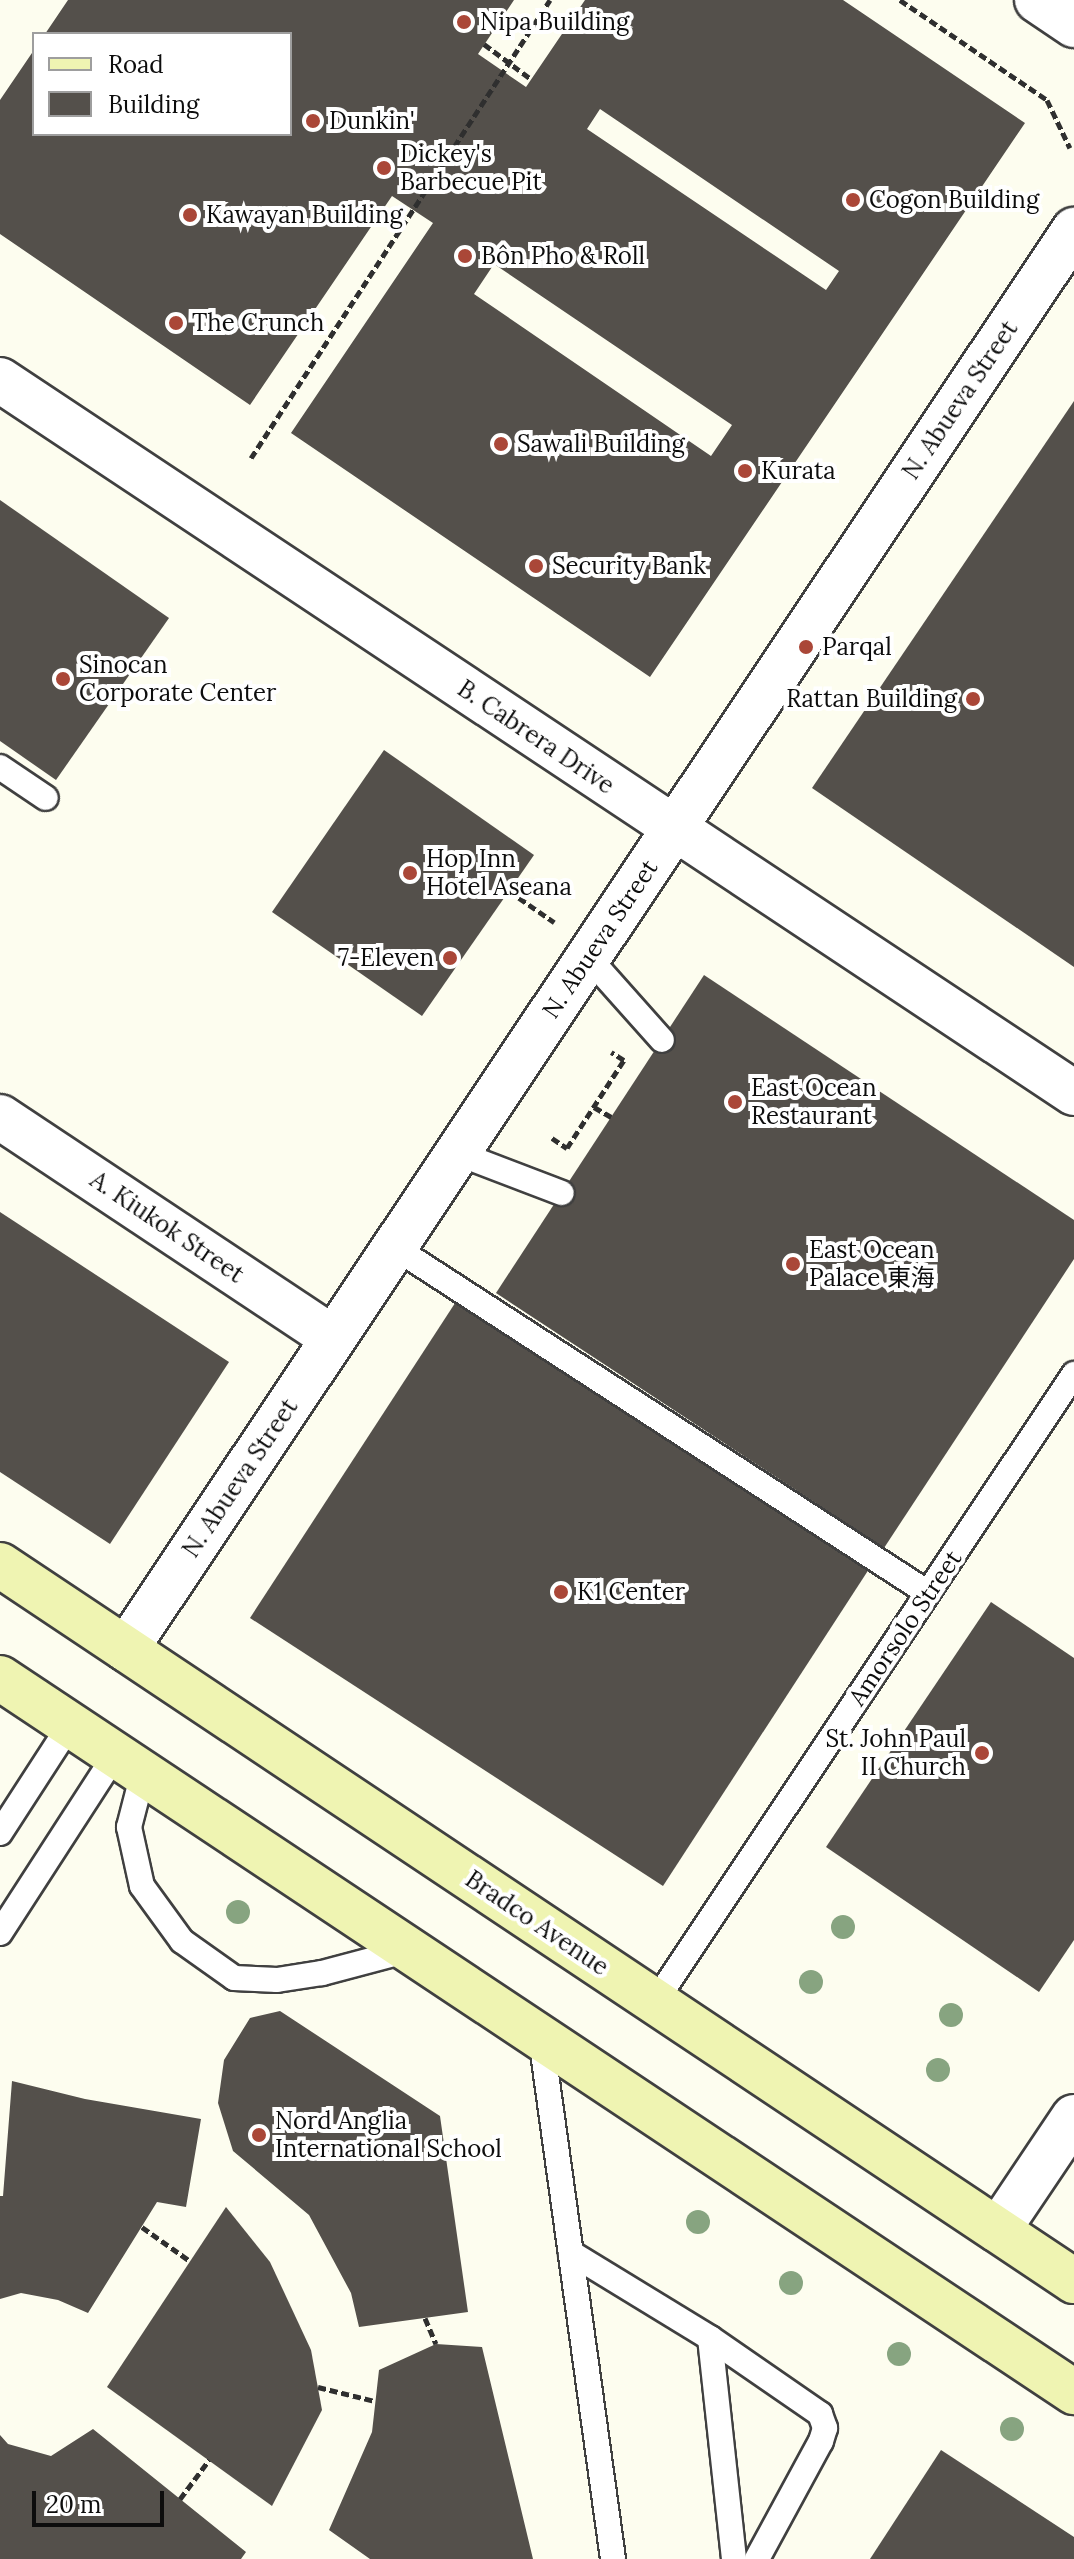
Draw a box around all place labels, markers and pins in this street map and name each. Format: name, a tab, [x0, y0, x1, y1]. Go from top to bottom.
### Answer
place label: Nipa Building	[480, 8, 629, 36]
marker: Nipa Building	[455, 13, 473, 31]
place label: Dunkin'	[329, 107, 415, 135]
marker: Dunkin'	[304, 112, 322, 130]
place label: Dickey's Barbecue Pit	[400, 140, 542, 196]
marker: Dickey's Barbecue Pit	[375, 159, 393, 177]
place label: Cogon Building	[869, 186, 1039, 214]
marker: Cogon Building	[844, 191, 862, 209]
place label: Kawayan Building	[206, 201, 403, 229]
marker: Kawayan Building	[181, 206, 199, 224]
place label: Bôn Pho & Roll	[481, 242, 645, 270]
marker: Bôn Pho & Roll	[456, 247, 474, 265]
place label: The Crunch	[192, 309, 324, 337]
marker: The Crunch	[167, 314, 185, 332]
place label: Sawali Building	[517, 430, 685, 458]
marker: Sawali Building	[492, 435, 510, 453]
place label: Kurata	[761, 457, 836, 485]
marker: Kurata	[736, 462, 754, 480]
place label: Security Bank	[552, 552, 706, 580]
marker: Security Bank	[527, 557, 545, 575]
place label: Parqal	[822, 633, 892, 661]
marker: Parqal	[797, 638, 815, 656]
place label: Sinocan Corporate Center	[79, 651, 276, 707]
marker: Sinocan Corporate Center	[54, 670, 72, 688]
place label: Rattan Building	[786, 685, 957, 713]
marker: Rattan Building	[964, 690, 982, 708]
place label: Hop Inn Hotel Aseana	[426, 845, 572, 901]
marker: Hop Inn Hotel Aseana	[401, 864, 419, 882]
place label: 7-Eleven	[338, 944, 434, 972]
marker: 7-Eleven	[441, 949, 459, 967]
place label: East Ocean Restaurant	[751, 1074, 877, 1130]
marker: East Ocean Restaurant	[726, 1093, 744, 1111]
place label: East Ocean Palace 東海	[809, 1236, 935, 1292]
marker: East Ocean Palace 東海	[784, 1255, 802, 1273]
place label: K1 Center	[577, 1578, 685, 1606]
marker: K1 Center	[552, 1583, 570, 1601]
place label: St. John Paul II Church	[825, 1725, 966, 1781]
marker: St. John Paul II Church	[973, 1744, 991, 1762]
place label: Nord Anglia International School	[275, 2107, 502, 2163]
marker: Nord Anglia International School	[250, 2126, 268, 2144]

